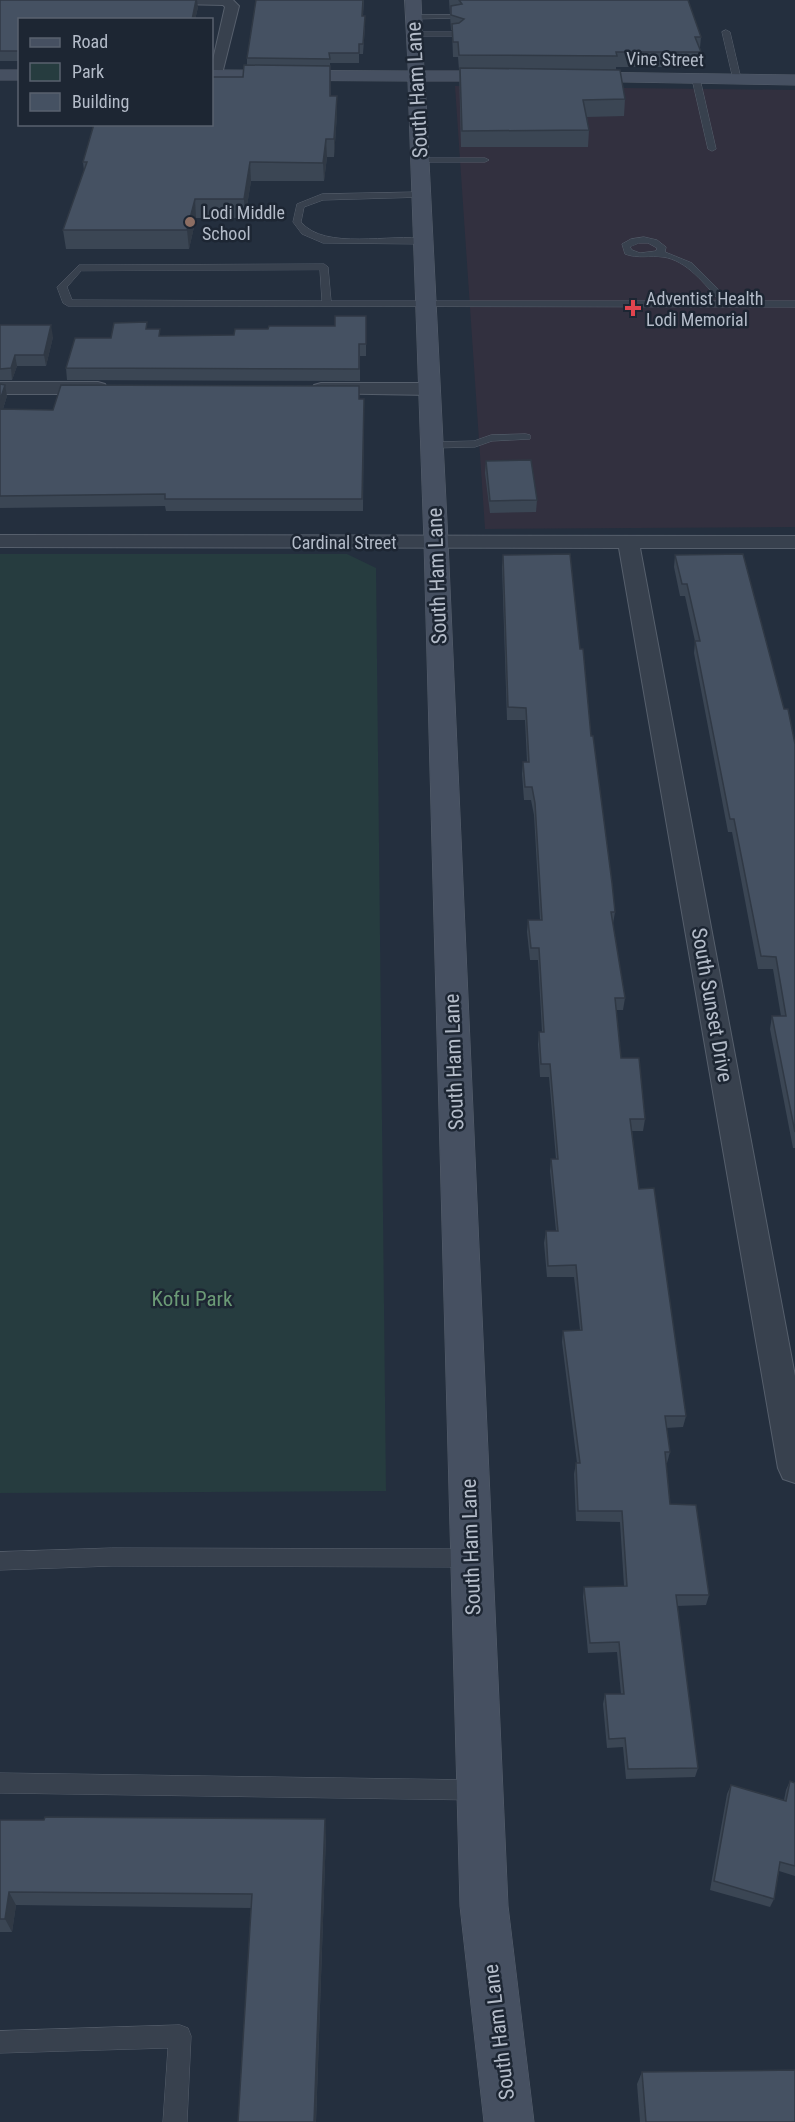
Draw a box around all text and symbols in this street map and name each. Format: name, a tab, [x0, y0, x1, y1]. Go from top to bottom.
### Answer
legend	[18, 18, 213, 126]
street label: South Ham Lane	[401, 21, 433, 159]
text: Road	[72, 31, 108, 52]
street label: Vine Street	[626, 48, 704, 70]
text: Park	[72, 61, 104, 82]
text: Building	[72, 91, 129, 112]
place label: Lodi Middle School	[202, 202, 285, 244]
marker: Lodi Middle School	[183, 215, 197, 229]
place label: Adventist Health Lodi Memorial	[646, 288, 764, 330]
marker: Adventist Health Lodi Memorial	[624, 299, 642, 317]
street label: South Ham Lane	[423, 507, 451, 645]
street label: Cardinal Street	[292, 532, 397, 553]
street label: South Sunset Drive	[687, 926, 737, 1084]
street label: South Ham Lane	[440, 993, 468, 1131]
park label: Kofu Park	[152, 1287, 233, 1311]
street label: South Ham Lane	[457, 1478, 485, 1616]
street label: South Ham Lane	[479, 1963, 519, 2101]

